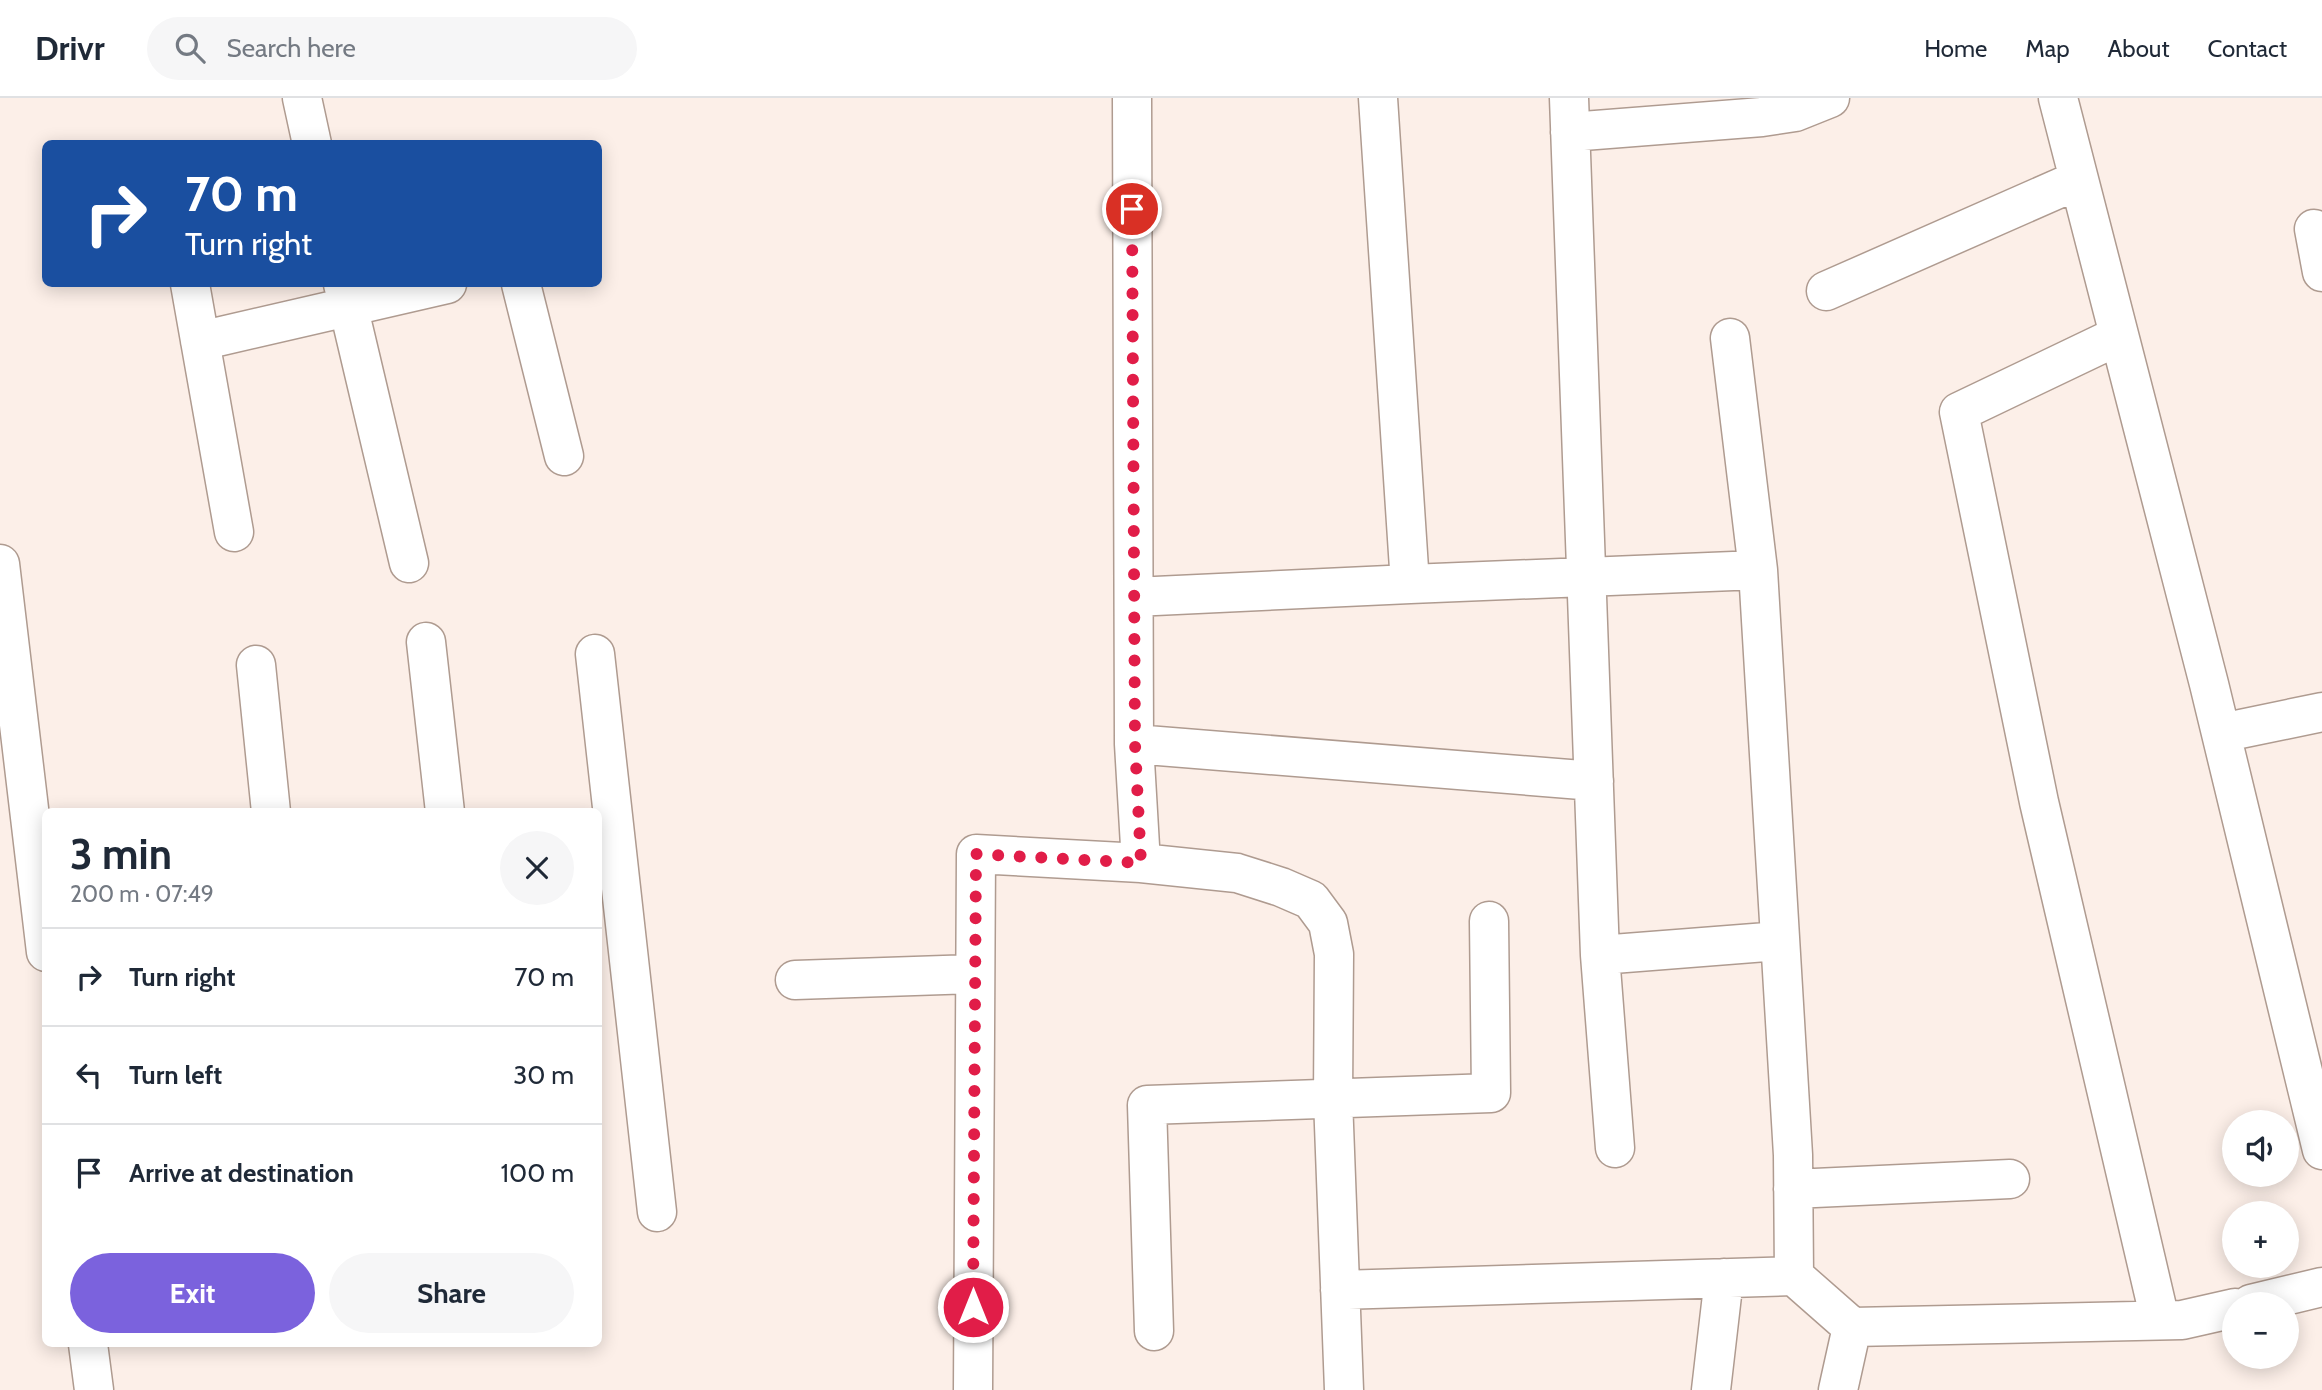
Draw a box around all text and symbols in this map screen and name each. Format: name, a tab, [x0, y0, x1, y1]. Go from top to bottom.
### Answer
search box	[147, 17, 637, 80]
text: Drivr	[35, 28, 105, 68]
icon: search	[171, 29, 209, 67]
text: Search here	[227, 32, 356, 64]
text: Home	[1924, 34, 1987, 63]
text: Map	[2025, 34, 2070, 63]
text: About	[2108, 34, 2170, 63]
text: Contact	[2208, 34, 2287, 63]
text: 70 m	[185, 164, 298, 223]
icon: right	[70, 168, 161, 259]
pin	[1102, 179, 1162, 239]
icon: arrive	[1113, 190, 1151, 228]
text: Turn right	[185, 224, 312, 263]
text: 3 min	[70, 828, 172, 880]
button: close	[500, 831, 574, 905]
text: 200 m · 07:49	[70, 880, 214, 908]
icon: right	[70, 958, 108, 996]
text: Turn right	[129, 961, 235, 993]
text: 70 m	[514, 961, 574, 993]
icon: left	[70, 1056, 108, 1094]
text: Turn left	[129, 1059, 222, 1091]
text: 30 m	[513, 1059, 574, 1091]
map controls	[2222, 1110, 2299, 1369]
button: sound	[2222, 1110, 2299, 1187]
icon: arrive	[70, 1154, 108, 1192]
text: Arrive at destination	[129, 1157, 354, 1189]
text: 100 m	[501, 1157, 574, 1189]
button: +	[2222, 1201, 2299, 1278]
button: Exit	[70, 1253, 315, 1333]
button: Share	[329, 1253, 574, 1333]
position arrow	[936, 1270, 1010, 1344]
button: −	[2222, 1292, 2299, 1369]

